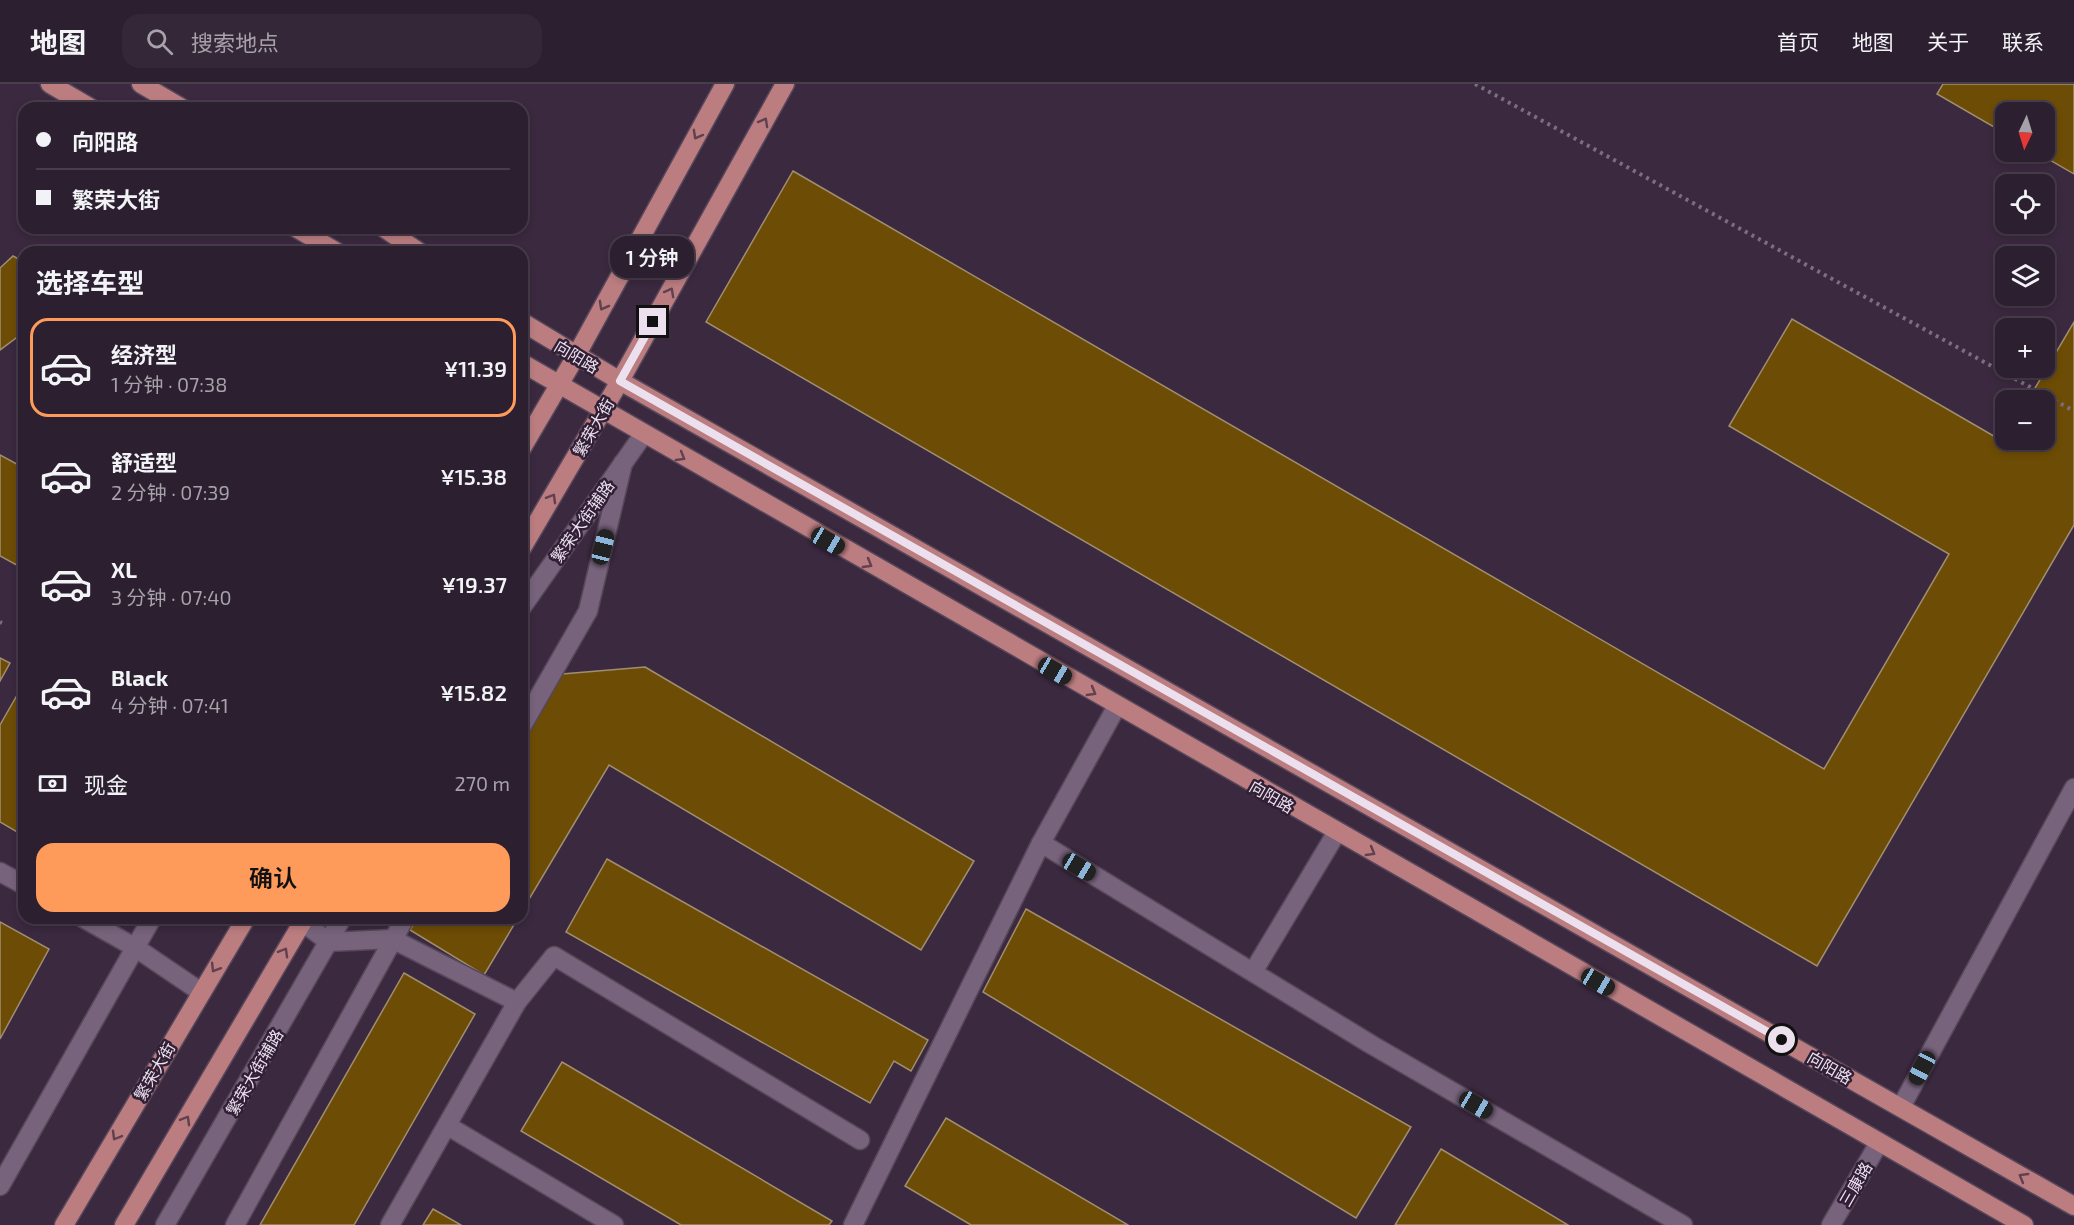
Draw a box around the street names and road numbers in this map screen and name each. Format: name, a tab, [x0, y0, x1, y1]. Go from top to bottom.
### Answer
street label: 向阳路	[552, 335, 602, 377]
street label: 繁荣大街	[569, 395, 617, 459]
street label: 繁荣大街辅路	[547, 476, 617, 566]
street label: 向阳路	[1246, 776, 1298, 816]
street label: 繁荣大街辅路	[222, 1026, 286, 1118]
street label: 繁荣大街	[130, 1039, 178, 1103]
street label: 向阳路	[1804, 1047, 1856, 1087]
street label: 三康路	[1835, 1158, 1875, 1210]

